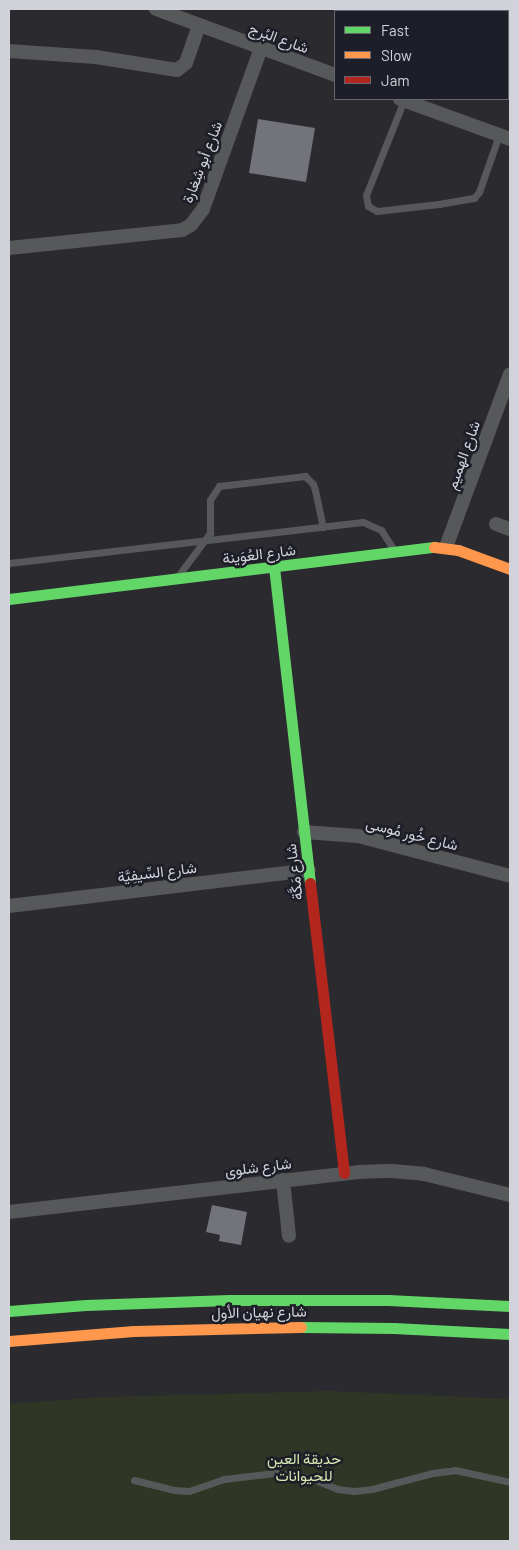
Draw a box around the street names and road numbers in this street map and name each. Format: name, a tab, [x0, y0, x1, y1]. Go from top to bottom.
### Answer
street label: شارع البُرج	[247, 19, 311, 57]
street label: شارع أبو شِغارة	[178, 119, 226, 205]
street label: شارع الهميم	[442, 418, 484, 492]
street label: شارع العُوَينة	[221, 541, 297, 567]
street label: شارع خُور مُوسى	[364, 814, 460, 854]
street label: شارع مَكَّة	[282, 843, 306, 901]
street label: شارع السِّيفِيَّة	[116, 858, 198, 886]
street label: شارع شلوى	[224, 1154, 292, 1180]
street label: شارع نهيان الأول	[211, 1302, 307, 1322]

